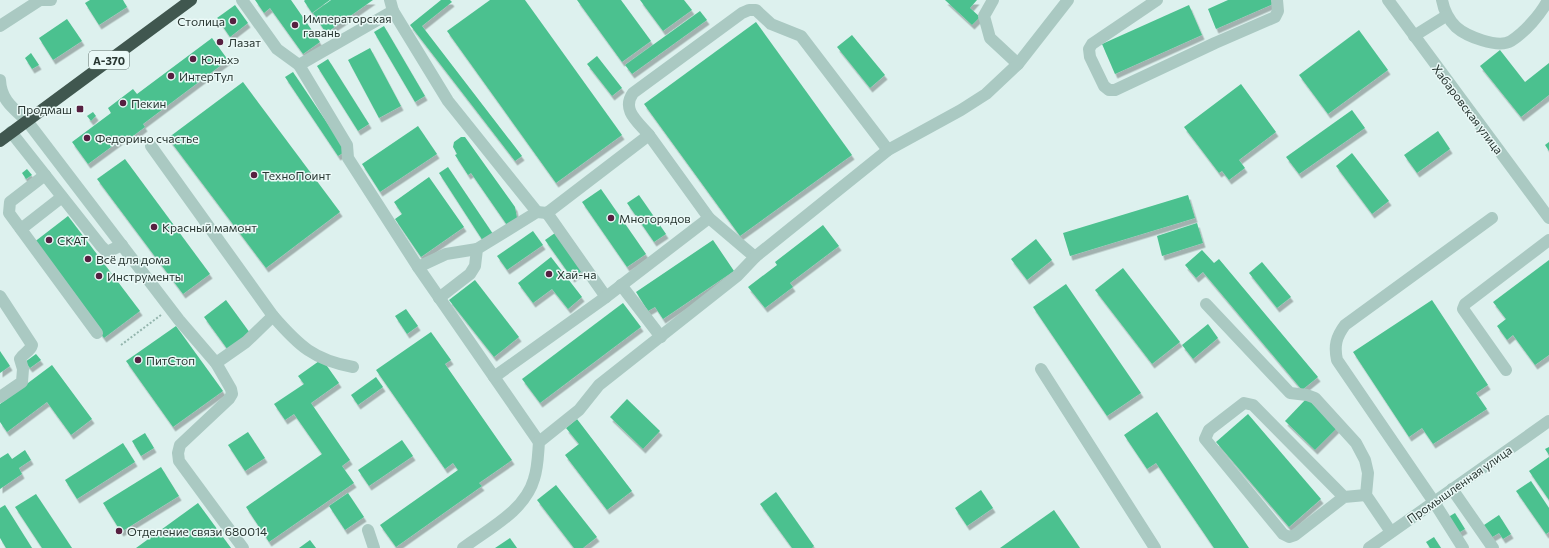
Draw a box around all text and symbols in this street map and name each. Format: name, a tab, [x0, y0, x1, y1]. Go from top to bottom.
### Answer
place label: Императорская гавань	[303, 11, 392, 39]
place label: Столица	[177, 14, 225, 28]
marker: Столица	[228, 16, 238, 26]
marker: Императорская гавань	[290, 20, 300, 30]
place label: Лазат	[228, 35, 261, 49]
marker: Лазат	[215, 37, 225, 47]
road number: А-370	[89, 51, 129, 69]
place label: Юньхэ	[201, 52, 239, 66]
marker: Юньхэ	[188, 54, 198, 64]
street label: Хабаровская улица	[1430, 61, 1506, 157]
place label: ИнтерТул	[179, 69, 233, 83]
marker: ИнтерТул	[166, 71, 176, 81]
place label: Пекин	[131, 96, 166, 110]
marker: Пекин	[118, 98, 128, 108]
place label: Продмаш	[17, 102, 72, 116]
marker: Продмаш	[75, 104, 85, 114]
place label: Федорино счастье	[95, 131, 199, 145]
marker: Федорино счастье	[82, 133, 92, 143]
place label: ТехноПоинт	[262, 168, 331, 182]
marker: ТехноПоинт	[249, 170, 259, 180]
place label: Многорядов	[619, 211, 691, 225]
marker: Многорядов	[606, 213, 616, 223]
place label: Красный мамонт	[162, 220, 257, 234]
marker: Красный мамонт	[149, 222, 159, 232]
place label: СКАТ	[57, 233, 89, 247]
marker: СКАТ	[44, 235, 54, 245]
place label: Всё для дома	[96, 252, 170, 266]
marker: Всё для дома	[83, 254, 93, 264]
place label: Хай-на	[557, 267, 596, 281]
place label: Инструменты	[107, 269, 183, 283]
marker: Хай-на	[544, 269, 554, 279]
marker: Инструменты	[94, 271, 104, 281]
place label: ПитСтоп	[146, 353, 195, 367]
marker: ПитСтоп	[133, 355, 143, 365]
street label: Промышленная улица	[1404, 442, 1514, 526]
place label: Отделение связи 680014	[127, 524, 267, 538]
marker: Отделение связи 680014	[114, 526, 124, 536]

